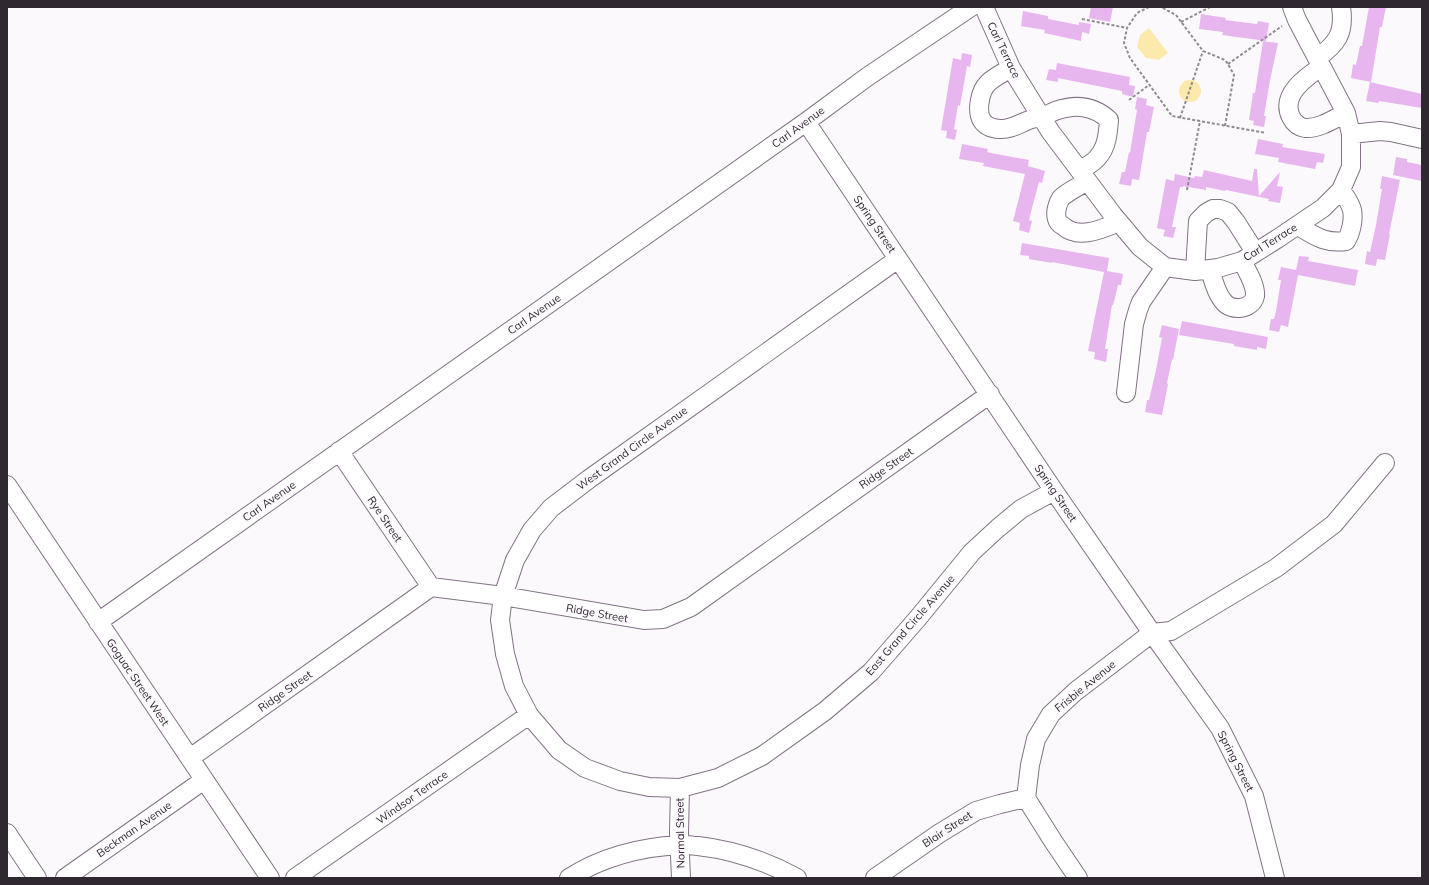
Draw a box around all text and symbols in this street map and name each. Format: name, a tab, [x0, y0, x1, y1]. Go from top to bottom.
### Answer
street label: Carl Terrace	[984, 19, 1024, 81]
street label: Carl Avenue	[769, 103, 827, 151]
street label: Spring Street	[851, 193, 899, 256]
street label: Carl Terrace	[1240, 220, 1300, 264]
street label: Carl Avenue	[505, 291, 563, 337]
street label: West Grand Circle Avenue	[574, 403, 690, 493]
street label: Ridge Street	[856, 444, 916, 492]
street label: Spring Street	[1032, 462, 1080, 525]
street label: Carl Avenue	[240, 478, 298, 524]
street label: Rye Street	[364, 493, 406, 545]
street label: East Grand Circle Avenue	[862, 572, 958, 678]
street label: Ridge Street	[565, 601, 629, 625]
street label: Goguac Street West	[104, 636, 172, 728]
street label: Frisbie Avenue	[1052, 657, 1118, 715]
street label: Ridge Street	[255, 667, 315, 715]
street label: Spring Street	[1215, 728, 1257, 794]
street label: Windsor Terrace	[374, 767, 450, 827]
street label: Normal Street	[672, 797, 688, 868]
street label: Beckman Avenue	[94, 798, 174, 860]
street label: Blair Street	[919, 808, 975, 850]

